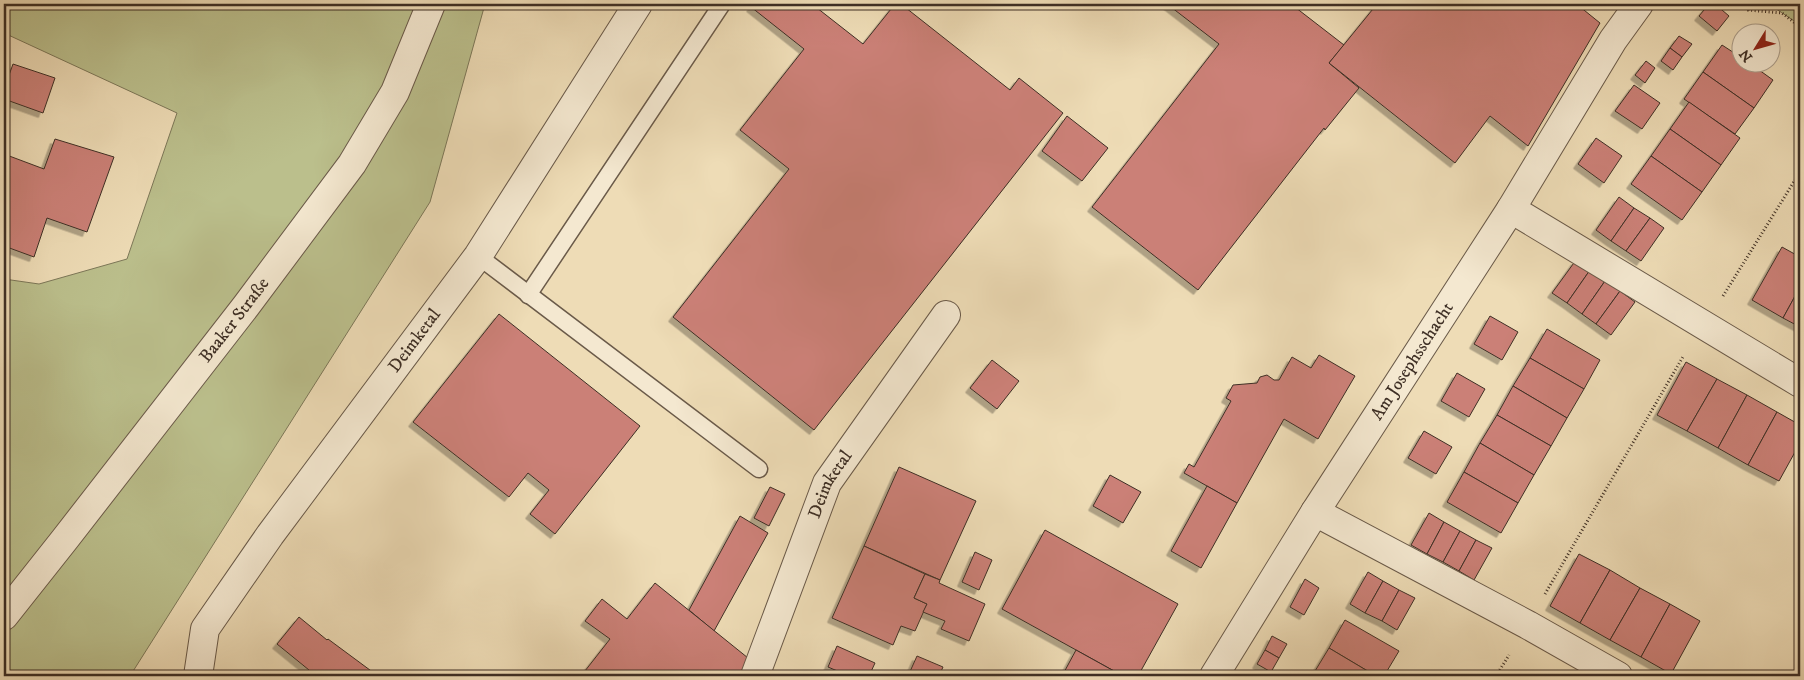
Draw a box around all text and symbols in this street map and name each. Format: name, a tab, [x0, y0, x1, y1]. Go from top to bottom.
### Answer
north arrow	[1732, 22, 1782, 72]
text: N	[1735, 45, 1757, 65]
street label: Baaker Straße	[195, 273, 274, 367]
street label: Am Josephsschacht	[1366, 298, 1459, 424]
street label: Deimketal	[384, 304, 446, 377]
street label: Deimketal	[804, 446, 858, 522]

